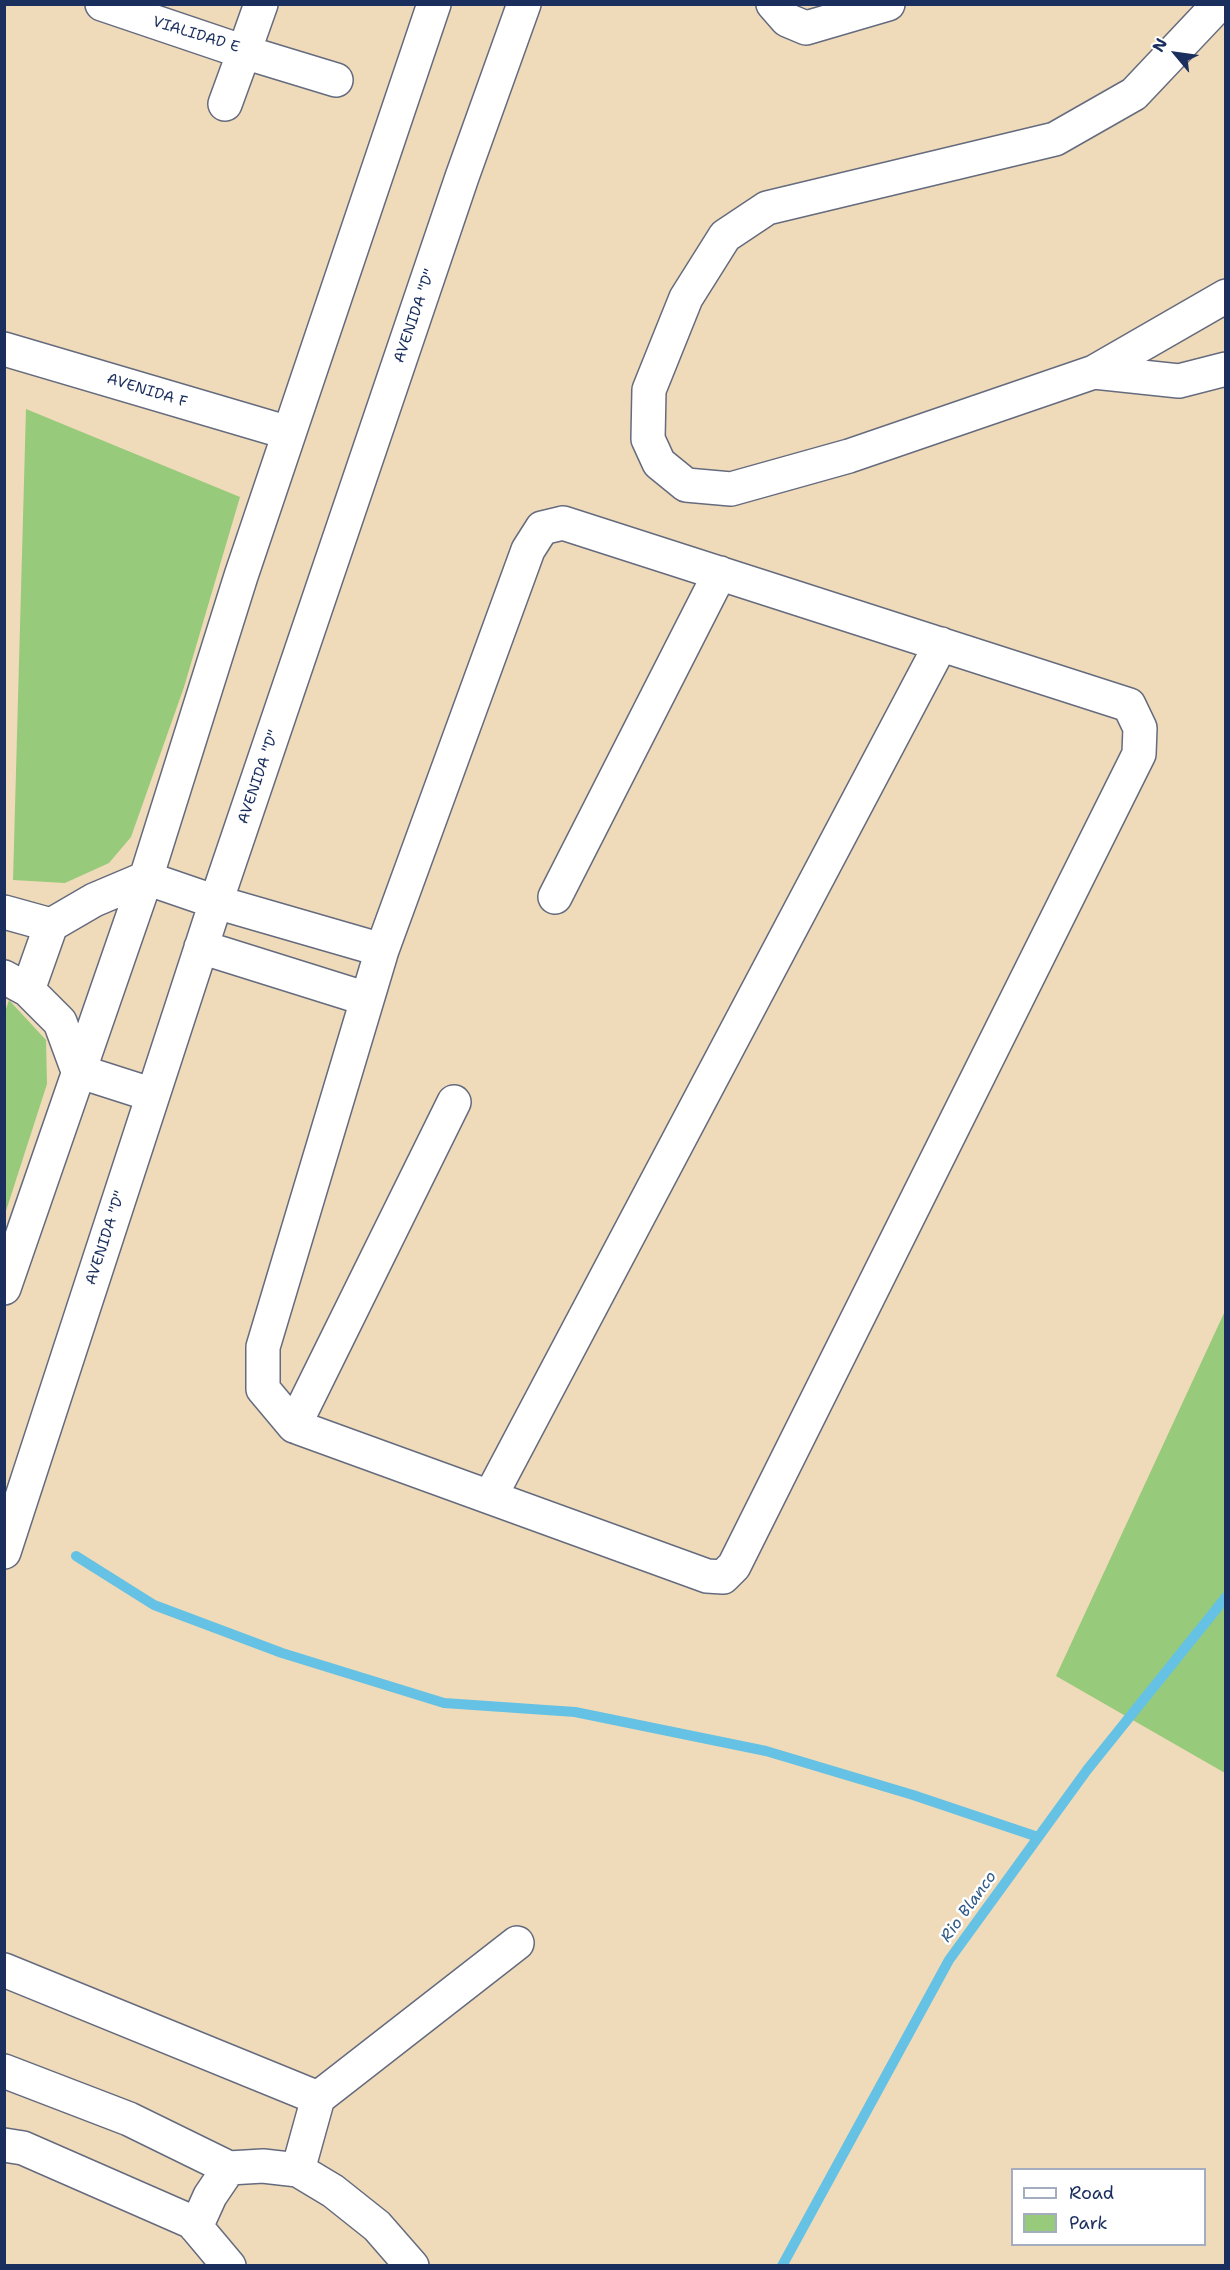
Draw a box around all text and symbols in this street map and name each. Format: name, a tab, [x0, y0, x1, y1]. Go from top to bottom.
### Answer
street label: VIALIDAD E	[150, 13, 242, 57]
north arrow	[1146, 24, 1206, 84]
text: N	[1148, 34, 1172, 56]
street label: AVENIDA "D"	[391, 267, 439, 365]
street label: AVENIDA F	[105, 370, 189, 412]
street label: AVENIDA "D"	[235, 728, 283, 826]
street label: AVENIDA "D"	[82, 1189, 130, 1287]
water label: Rio Blanco	[937, 1868, 1001, 1946]
legend	[1011, 2168, 1206, 2246]
text: Road	[1069, 2181, 1114, 2205]
text: Park	[1069, 2211, 1108, 2235]

